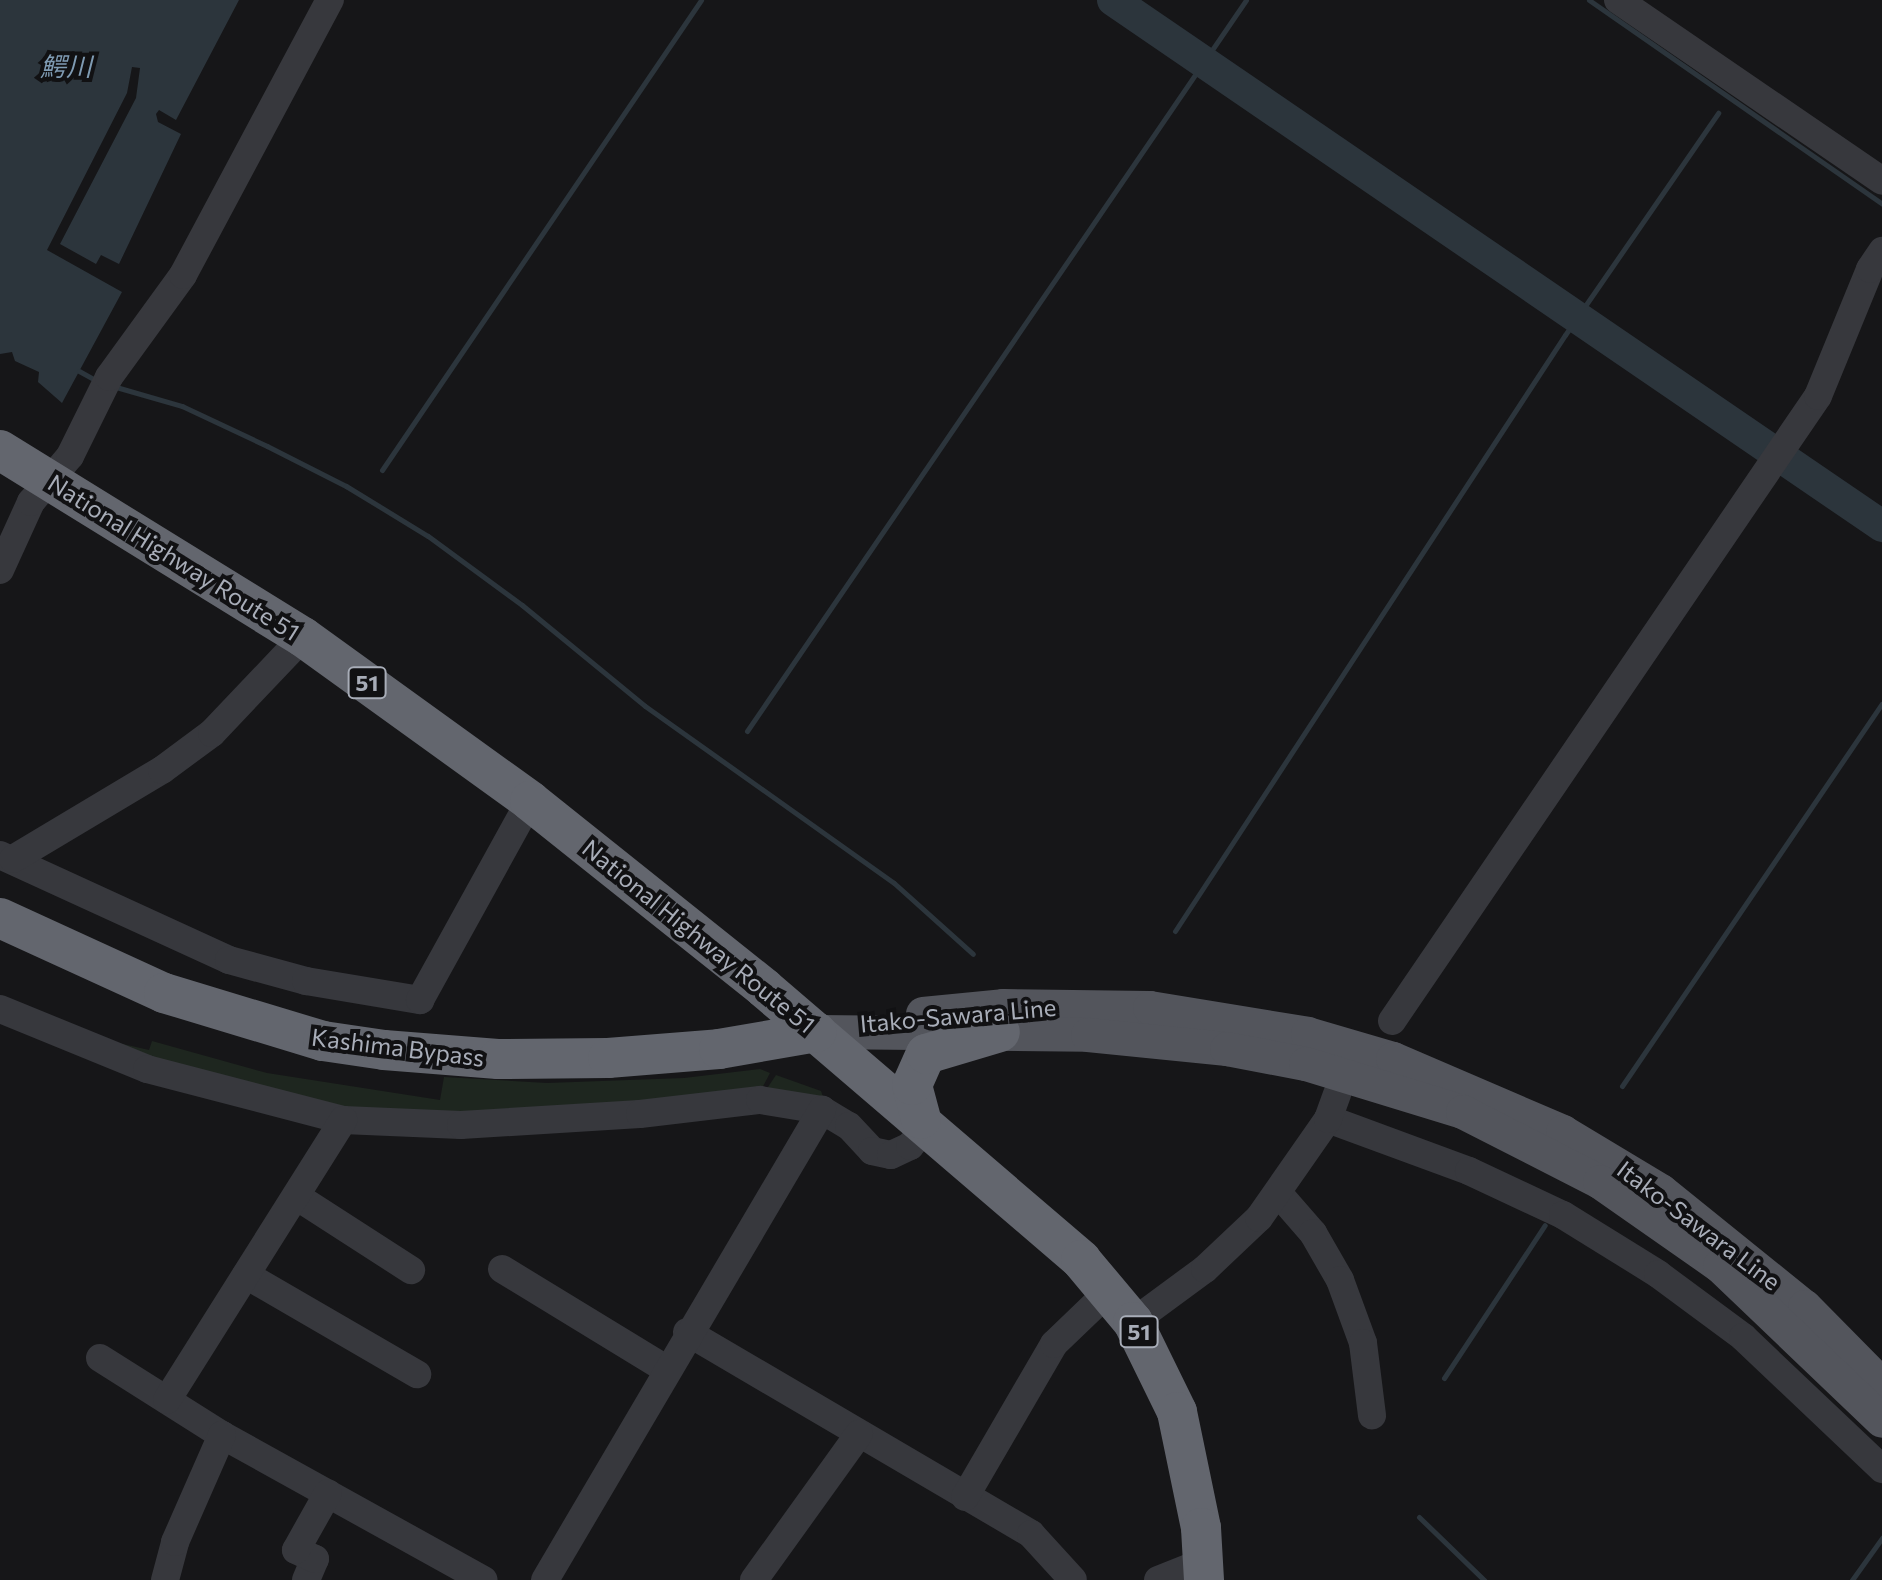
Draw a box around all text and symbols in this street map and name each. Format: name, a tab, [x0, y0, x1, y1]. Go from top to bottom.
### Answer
water label: 鰐川	[40, 50, 92, 82]
street label: National Highway Route 51	[43, 468, 305, 646]
road number: 51	[347, 665, 387, 701]
street label: National Highway Route 51	[577, 833, 821, 1039]
street label: Itako-Sawara Line	[859, 992, 1057, 1038]
street label: Kashima Bypass	[310, 1022, 486, 1072]
street label: Itako-Sawara Line	[1612, 1154, 1786, 1296]
road number: 51	[1119, 1314, 1159, 1350]

